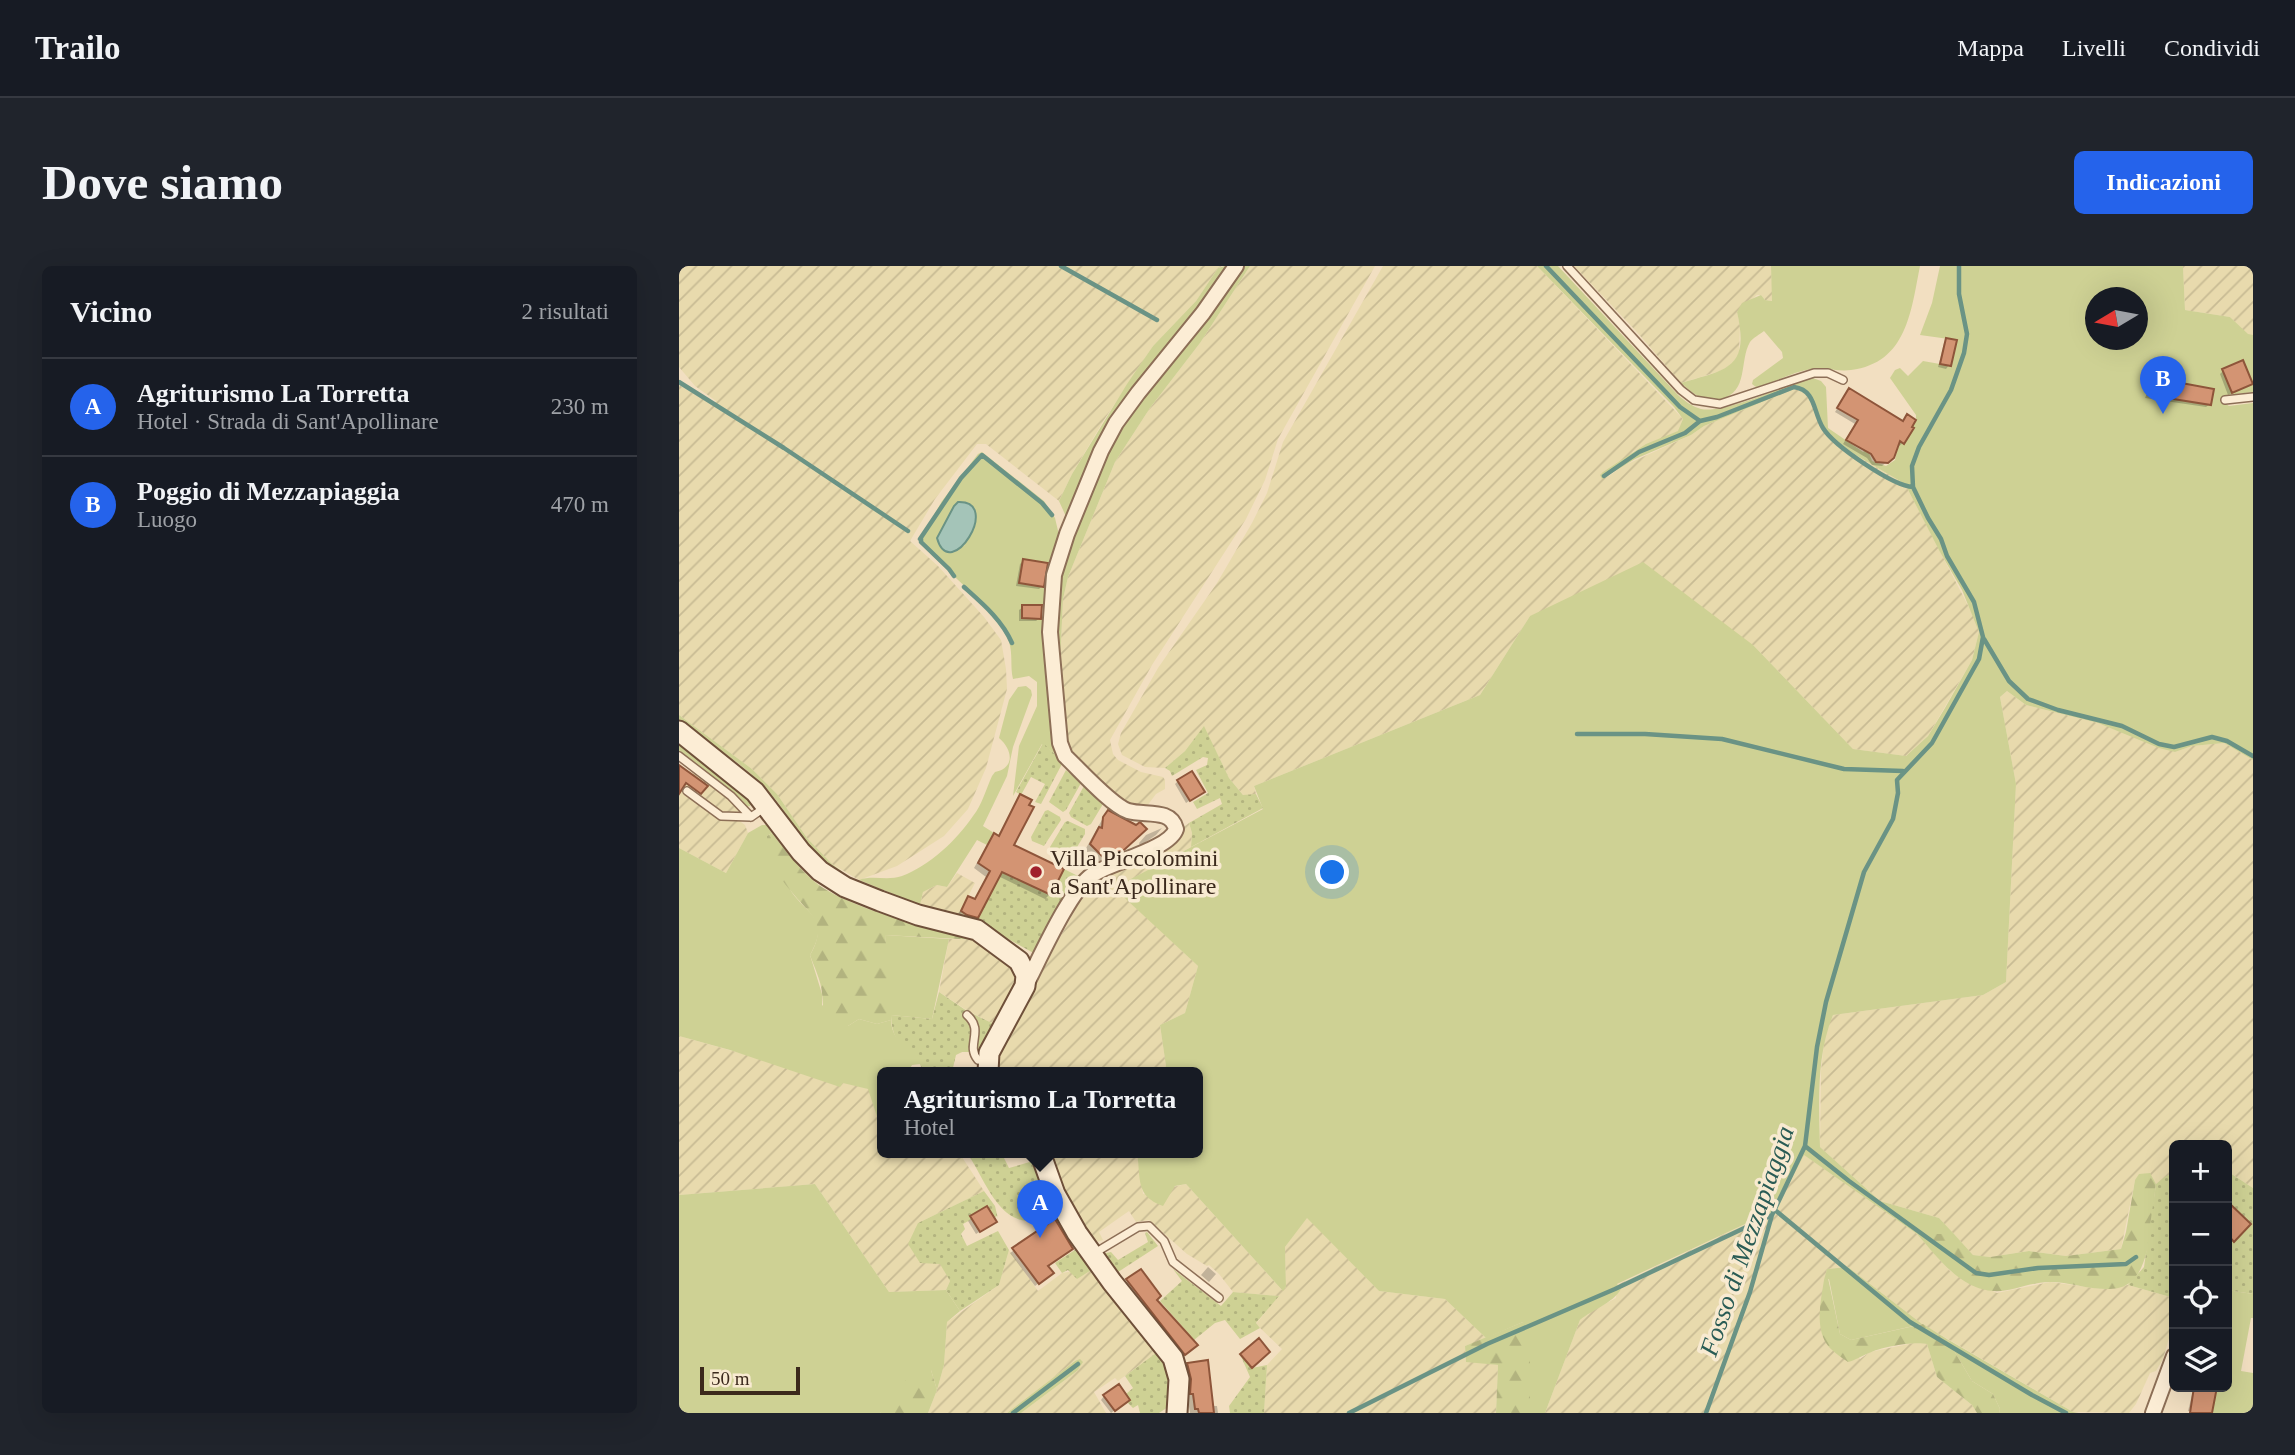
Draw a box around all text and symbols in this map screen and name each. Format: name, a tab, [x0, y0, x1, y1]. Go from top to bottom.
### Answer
text: Trailo	[35, 30, 121, 66]
text: Mappa	[1957, 35, 2024, 61]
text: Livelli	[2062, 35, 2126, 61]
text: Condividi	[2164, 35, 2260, 61]
button: Indicazioni	[2074, 151, 2253, 214]
text: Dove siamo	[42, 155, 283, 210]
north arrow	[2085, 287, 2148, 350]
text: Vicino	[70, 295, 152, 328]
text: 2 risultati	[521, 299, 609, 324]
pin: B	[2140, 356, 2186, 414]
text: Agriturismo La Torretta	[137, 379, 410, 408]
text: A	[85, 394, 101, 419]
text: 230 m	[551, 394, 609, 419]
text: Hotel · Strada di Sant'Apollinare	[137, 409, 439, 434]
text: Poggio di Mezzapiaggia	[137, 477, 400, 506]
text: B	[85, 492, 101, 517]
text: 470 m	[551, 492, 609, 517]
text: Luogo	[137, 507, 197, 532]
place label: Villa Piccolomini a Sant'Apollinare	[1050, 845, 1219, 899]
your location	[1315, 855, 1349, 889]
marker: Villa Piccolomini a Sant'Apollinare	[1028, 864, 1044, 880]
popup	[877, 1067, 1203, 1158]
text: Agriturismo La Torretta	[904, 1085, 1176, 1114]
text: Hotel	[904, 1115, 955, 1140]
water label: Fosso di Mezzapiaggia	[1694, 1122, 1800, 1361]
map controls	[2169, 1140, 2232, 1392]
button: +	[2169, 1140, 2232, 1203]
pin: A	[1017, 1180, 1063, 1238]
button: −	[2169, 1203, 2232, 1266]
button: locate	[2169, 1266, 2232, 1329]
button: layers	[2169, 1329, 2232, 1392]
scale bar	[700, 1364, 800, 1396]
text: 50 m	[711, 1368, 750, 1389]

